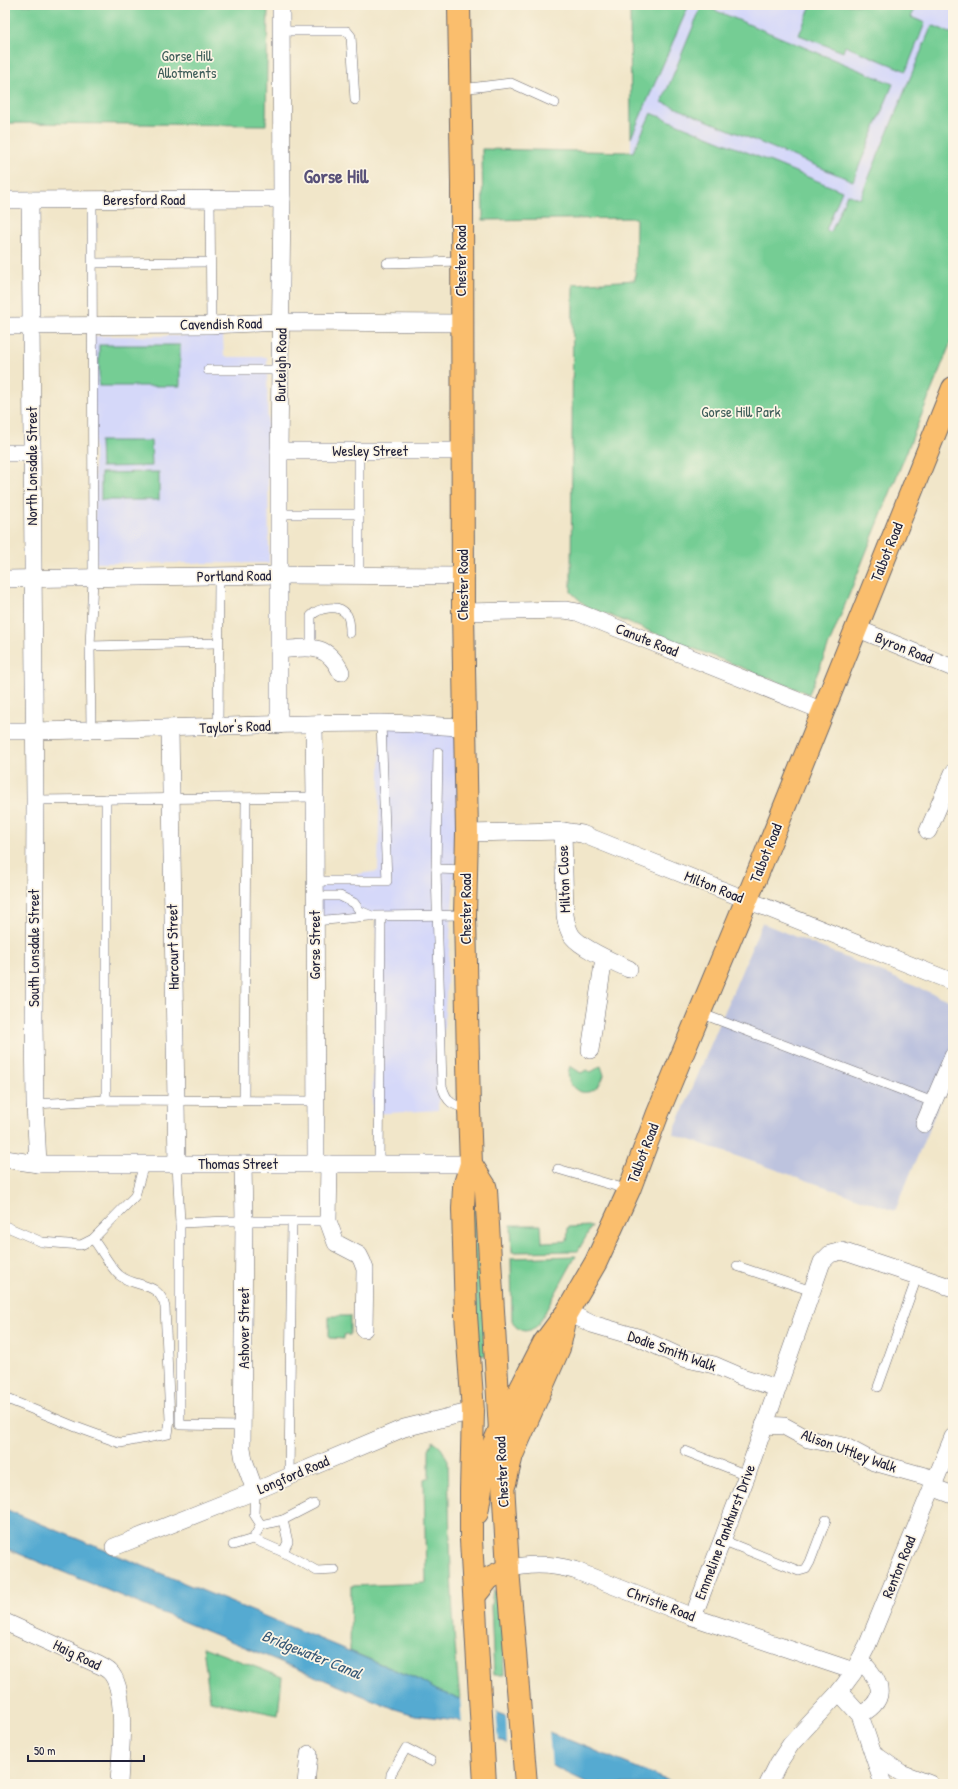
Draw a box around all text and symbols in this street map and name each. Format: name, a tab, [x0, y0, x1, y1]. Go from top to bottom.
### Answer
park label: Gorse Hill Allotments	[158, 45, 217, 83]
district label: Gorse Hill	[304, 163, 369, 189]
street label: Beresford Road	[103, 189, 185, 210]
street label: Chester Road	[450, 225, 471, 297]
street label: Cavendish Road	[180, 312, 262, 335]
street label: Burleigh Road	[269, 328, 292, 402]
park label: Gorse Hill Park	[701, 401, 781, 422]
street label: North Lonsdale Street	[21, 406, 42, 525]
street label: Wesley Street	[332, 440, 409, 461]
street label: Talbot Road	[865, 519, 908, 585]
street label: Chester Road	[452, 549, 473, 621]
street label: Portland Road	[196, 564, 272, 587]
street label: Canute Road	[613, 617, 682, 662]
street label: Byron Road	[872, 626, 936, 669]
street label: Taylor's Road	[199, 715, 271, 738]
street label: Talbot Road	[744, 820, 787, 886]
street label: Milton Close	[552, 845, 575, 913]
street label: Milton Road	[681, 865, 747, 908]
street label: Chester Road	[455, 873, 476, 945]
street label: South Lonsdale Street	[23, 888, 44, 1007]
street label: Harcourt Street	[161, 903, 184, 990]
street label: Gorse Street	[304, 910, 325, 980]
street label: Talbot Road	[622, 1120, 664, 1186]
street label: Thomas Street	[198, 1153, 279, 1174]
street label: Ashover Street	[233, 1286, 254, 1369]
street label: Dodie Smith Walk	[625, 1325, 719, 1376]
street label: Alison Uttley Walk	[798, 1423, 900, 1478]
street label: Chester Road	[489, 1436, 514, 1508]
street label: Longford Road	[254, 1450, 332, 1499]
street label: Emmeline Pankhurst Drive	[689, 1461, 760, 1602]
street label: Renton Road	[877, 1532, 921, 1601]
street label: Christie Road	[624, 1581, 699, 1626]
water label: Bridgewater Canal	[259, 1624, 366, 1684]
street label: Haig Road	[50, 1634, 105, 1675]
scale bar	[28, 1737, 144, 1763]
text: 50 m	[34, 1742, 55, 1759]

